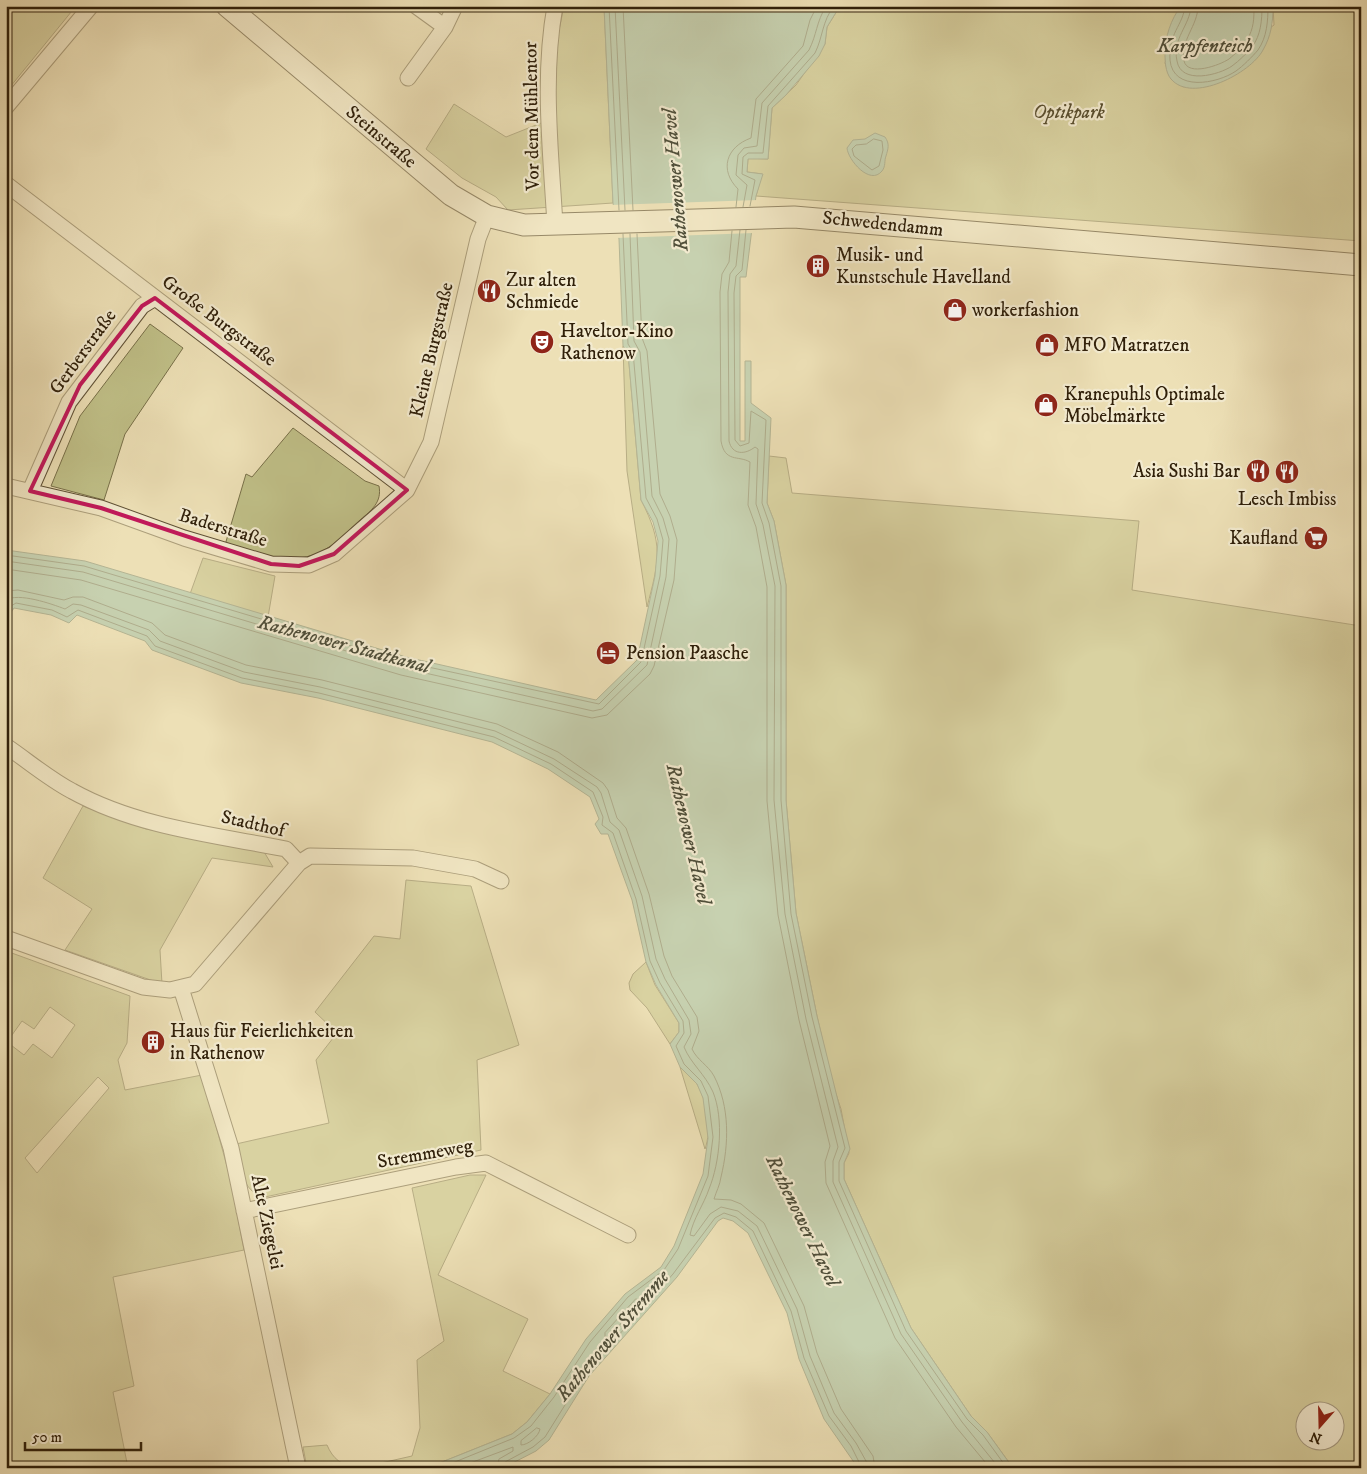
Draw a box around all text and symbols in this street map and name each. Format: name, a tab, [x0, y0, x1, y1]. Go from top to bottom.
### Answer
water label: Karpfenteich	[1156, 34, 1253, 59]
street label: Vor dem Mühlentor	[519, 41, 545, 192]
street label: Steinstraße	[341, 101, 421, 173]
park label: Optikpark	[1033, 101, 1105, 125]
water label: Rathenower Havel	[657, 106, 695, 253]
street label: Schwedendamm	[821, 206, 945, 242]
place label: Musik- und Kunstschule Havelland	[836, 244, 1011, 289]
building icon: Musik- und Kunstschule Havelland	[805, 253, 831, 279]
place label: Zur alten Schmiede	[506, 269, 579, 314]
street label: Große Burgstraße	[157, 270, 281, 372]
restaurant icon: Zur alten Schmiede	[476, 278, 502, 304]
street label: Kleine Burgstraße	[405, 280, 459, 420]
shop icon: workerfashion	[942, 297, 968, 323]
place label: workerfashion	[971, 299, 1079, 322]
street label: Gerberstraße	[45, 305, 121, 399]
place label: Haveltor-Kino Rathenow	[560, 320, 673, 365]
theatre icon: Haveltor-Kino Rathenow	[529, 329, 555, 355]
shop icon: MFO Matratzen	[1034, 332, 1060, 358]
place label: MFO Matratzen	[1064, 334, 1189, 357]
place label: Kranepuhls Optimale Möbelmärkte	[1064, 383, 1225, 428]
shop icon: Kranepuhls Optimale Möbelmärkte	[1033, 392, 1059, 418]
restaurant icon: Asia Sushi Bar	[1245, 458, 1271, 484]
restaurant icon: Lesch Imbiss	[1274, 459, 1300, 485]
place label: Asia Sushi Bar	[1133, 460, 1240, 483]
place label: Lesch Imbiss	[1238, 488, 1336, 511]
street label: Baderstraße	[176, 504, 270, 552]
supermarket icon: Kaufland	[1303, 525, 1329, 551]
place label: Kaufland	[1229, 527, 1299, 550]
water label: Rathenower Stadtkanal	[254, 610, 434, 680]
hotel icon: Pension Paasche	[595, 640, 621, 666]
place label: Pension Paasche	[626, 642, 749, 665]
water label: Rathenower Havel	[660, 761, 717, 908]
street label: Stadthof	[219, 806, 290, 843]
place label: Haus für Feierlichkeiten in Rathenow	[170, 1020, 353, 1065]
building icon: Haus für Feierlichkeiten in Rathenow	[140, 1029, 166, 1055]
street label: Stremmeweg	[375, 1134, 475, 1174]
water label: Rathenower Havel	[759, 1150, 845, 1292]
street label: Alte Ziegelei	[246, 1173, 288, 1272]
water label: Rathenower Stremme	[550, 1264, 676, 1408]
north arrow	[1294, 1402, 1344, 1452]
scale bar	[25, 1419, 141, 1451]
text: N	[1307, 1427, 1324, 1448]
text: 50 m	[32, 1428, 62, 1447]

